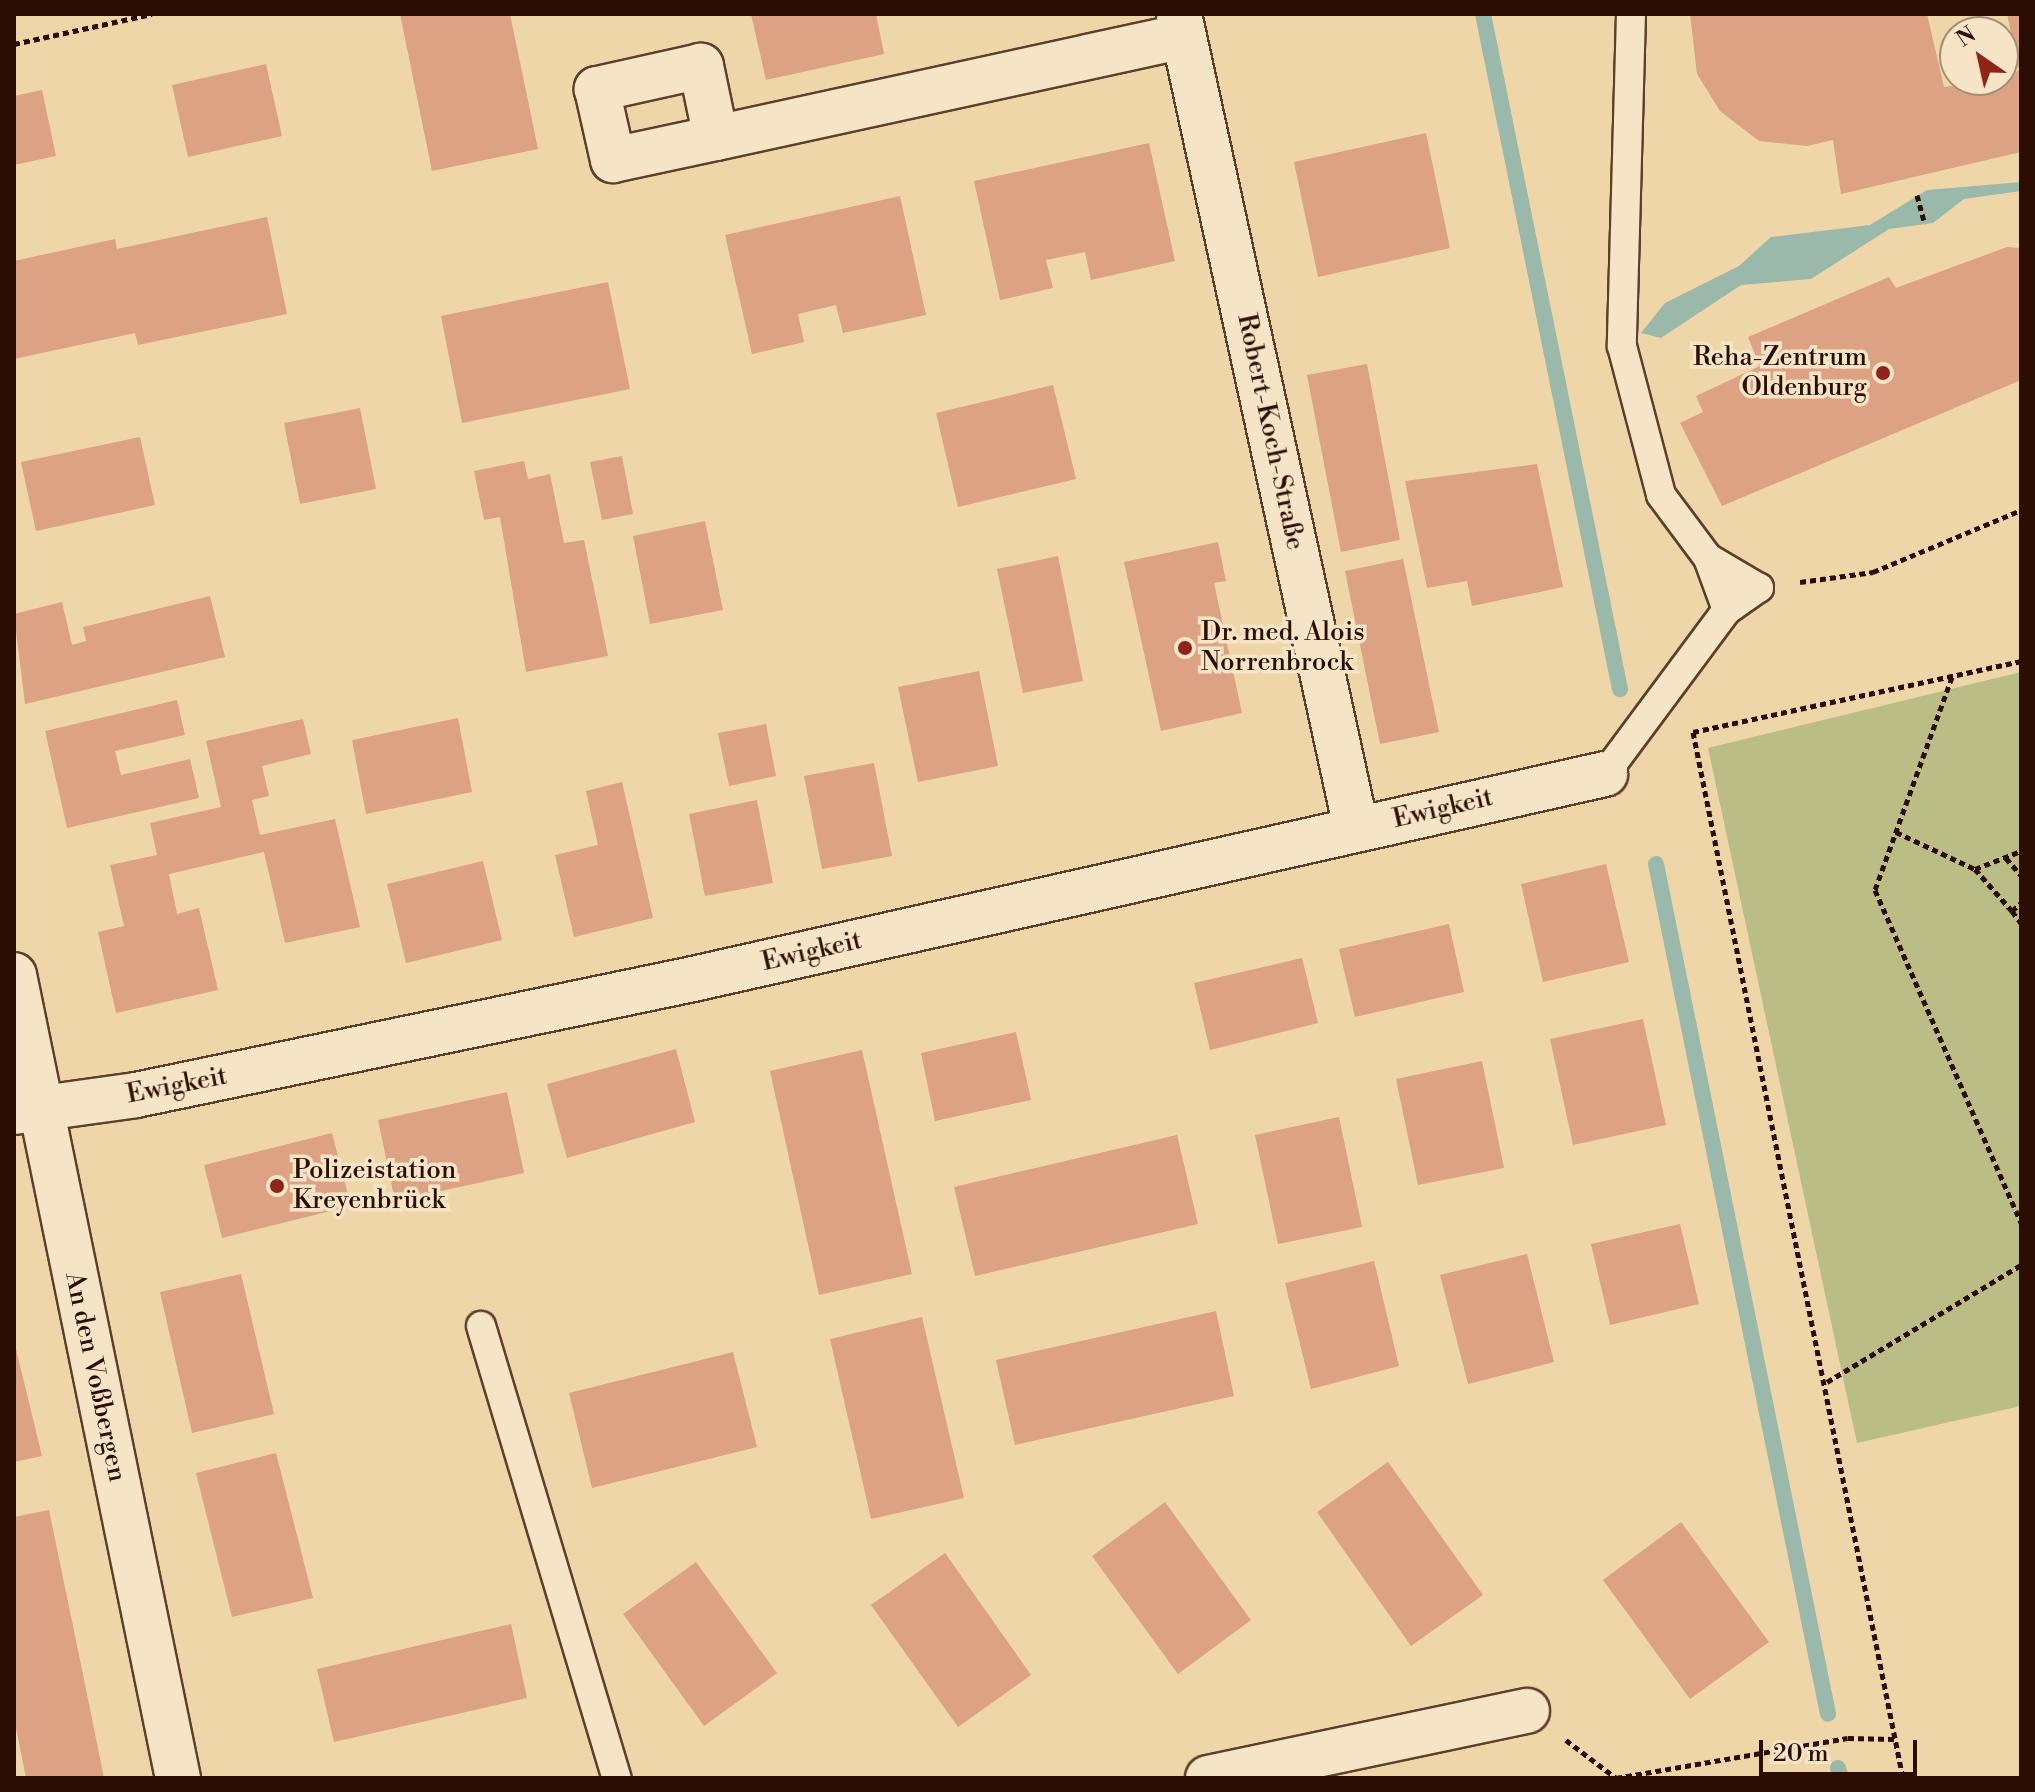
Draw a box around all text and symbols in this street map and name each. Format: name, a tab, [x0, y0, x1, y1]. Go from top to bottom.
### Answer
north arrow	[1939, 16, 2019, 96]
text: N	[1952, 21, 1981, 53]
street label: Robert-Koch-Straße	[1230, 311, 1310, 553]
place label: Reha-Zentrum Oldenburg	[1693, 342, 1867, 404]
marker: Reha-Zentrum Oldenburg	[1874, 364, 1892, 382]
place label: Dr. med. Alois Norrenbrock	[1201, 617, 1365, 678]
marker: Dr. med. Alois Norrenbrock	[1176, 639, 1194, 657]
street label: Ewigkeit	[1390, 782, 1496, 836]
street label: Ewigkeit	[759, 925, 865, 979]
street label: Ewigkeit	[124, 1061, 230, 1111]
place label: Polizeistation Kreyenbrück	[293, 1155, 456, 1216]
marker: Polizeistation Kreyenbrück	[268, 1177, 286, 1195]
street label: An den Voßbergen	[58, 1269, 132, 1485]
scale bar	[1763, 1724, 1921, 1774]
text: 20 m	[1773, 1739, 1829, 1769]

